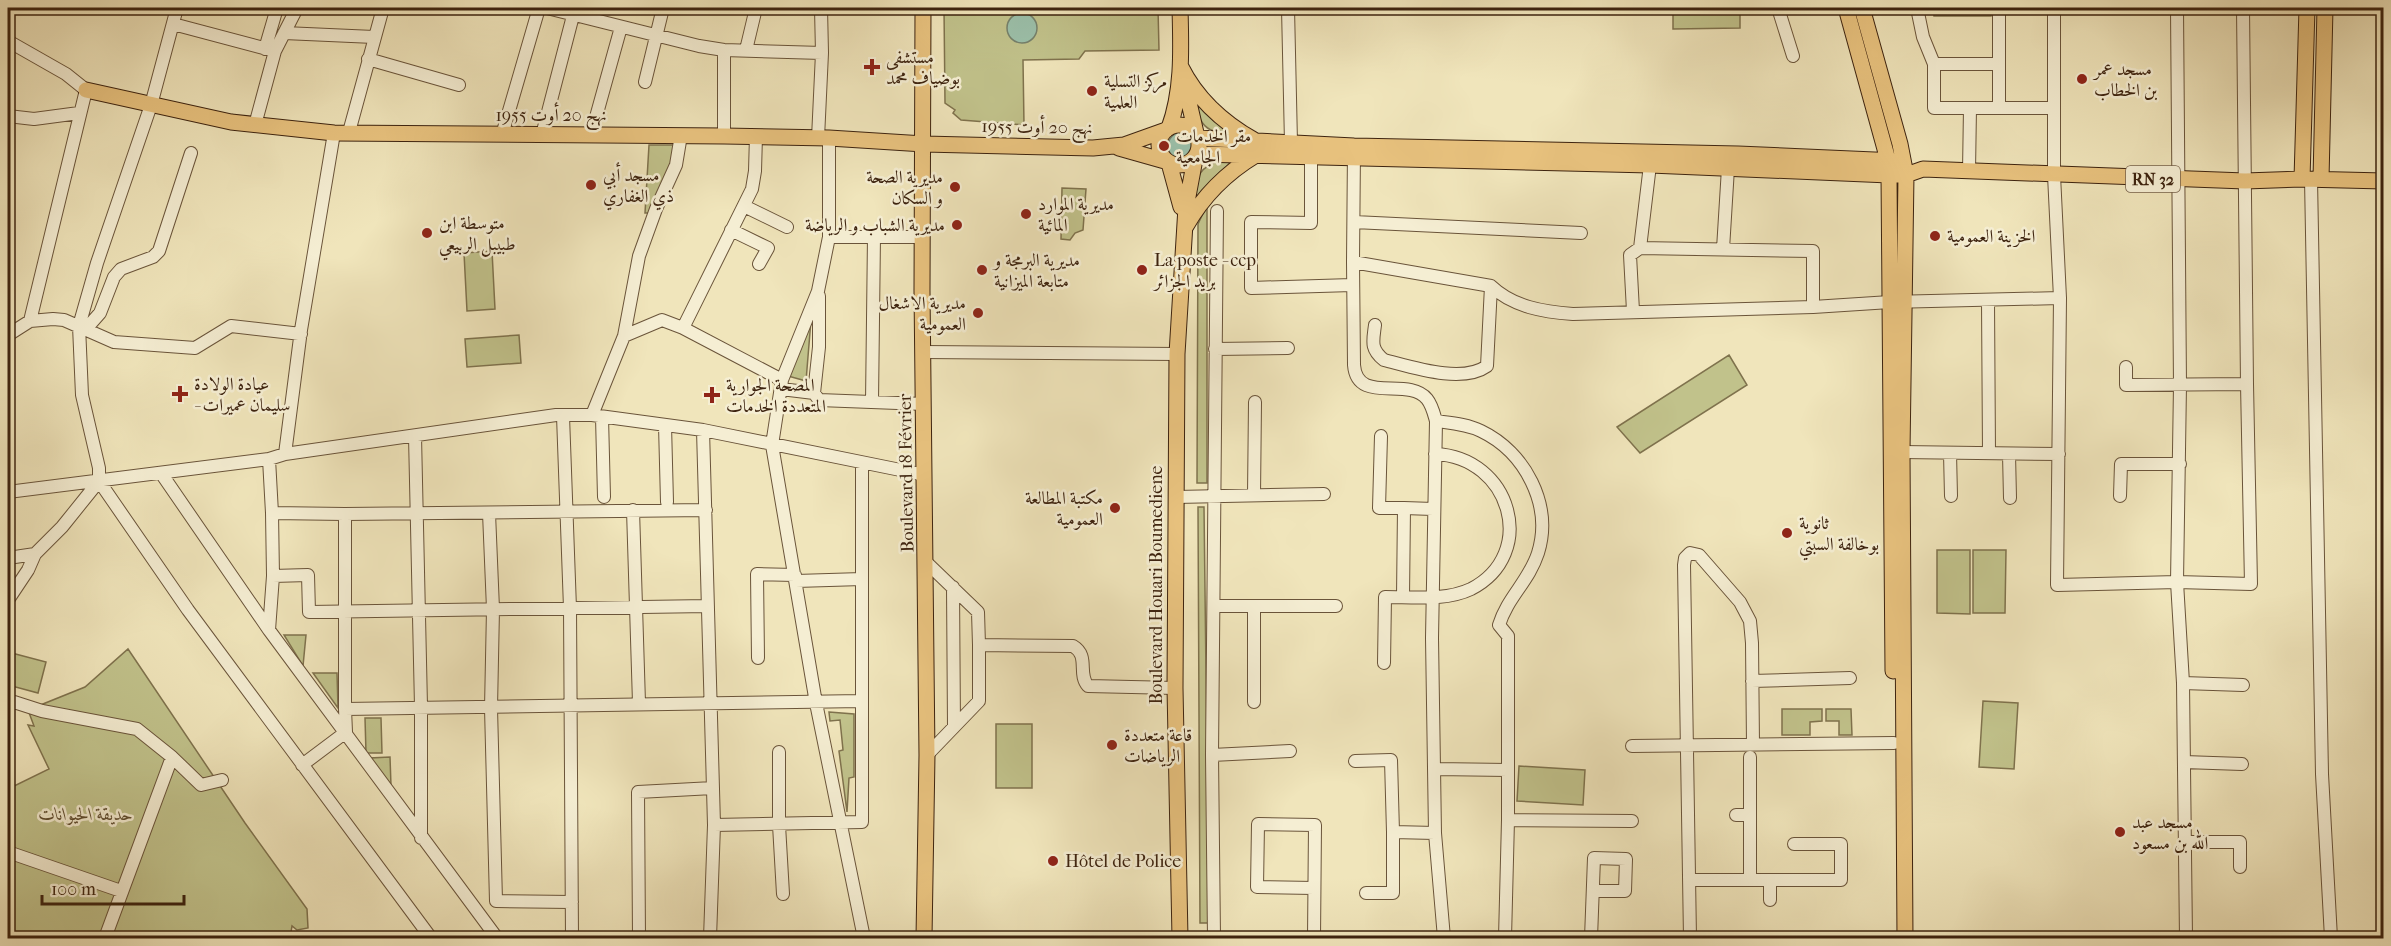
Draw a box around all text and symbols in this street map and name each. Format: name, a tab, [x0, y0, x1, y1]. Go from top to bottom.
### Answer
place label: مستشفى بوضياف محمد	[886, 47, 960, 89]
marker: مستشفى بوضياف محمد	[863, 58, 881, 76]
place label: مسجد عمر بن الخطاب	[2092, 59, 2158, 101]
place label: مركز التسلية العلمية	[1104, 71, 1167, 113]
marker: مسجد عمر بن الخطاب	[2075, 72, 2089, 86]
marker: مركز التسلية العلمية	[1085, 84, 1099, 98]
street label: نهج 20 أوت 1955	[495, 102, 607, 131]
street label: نهج 20 أوت 1955	[981, 113, 1093, 144]
place label: مقر الخدمات الجامعية	[1176, 126, 1251, 168]
marker: مقر الخدمات الجامعية	[1157, 139, 1171, 153]
place label: مسجد أبي ذي الغفاري	[603, 162, 674, 211]
road number: RN 32	[2126, 166, 2180, 192]
place label: مديرية الصحة و السكان	[866, 167, 943, 209]
marker: مسجد أبي ذي الغفاري	[584, 178, 598, 192]
marker: مديرية الصحة و السكان	[948, 180, 962, 194]
place label: مديرية الموارد المائية	[1038, 194, 1114, 236]
marker: مديرية الموارد المائية	[1019, 207, 1033, 221]
place label: متوسطة ابن طبيبل الربيعي	[439, 213, 516, 261]
place label: مديرية الشباب و الرياضة	[805, 215, 945, 236]
marker: مديرية الشباب و الرياضة	[950, 218, 964, 232]
marker: متوسطة ابن طبيبل الربيعي	[420, 226, 434, 240]
place label: الخزينة العمومية	[1947, 226, 2035, 248]
marker: الخزينة العمومية	[1928, 229, 1942, 243]
place label: مديرية البرمجة و متابعة الميزانية	[992, 250, 1080, 292]
place label: La poste - ccp بريد الجزائر	[1152, 250, 1256, 293]
marker: مديرية البرمجة و متابعة الميزانية	[975, 263, 989, 277]
marker: La poste - ccp بريد الجزائر	[1135, 263, 1149, 277]
place label: مديرية الاشغال العمومية	[878, 293, 966, 335]
marker: مديرية الاشغال العمومية	[971, 306, 985, 320]
place label: عيادة الولادة - سليمان عميرات	[194, 374, 290, 416]
place label: المصحة الجوارية المتعددة الخدمات	[726, 375, 826, 417]
marker: عيادة الولادة - سليمان عميرات	[171, 385, 189, 403]
marker: المصحة الجوارية المتعددة الخدمات	[703, 386, 721, 404]
street label: Boulevard 18 Février	[895, 393, 918, 553]
street label: Boulevard Houari Boumediene	[1146, 466, 1167, 704]
place label: مكتبة المطالعة العمومية	[1025, 488, 1103, 530]
marker: مكتبة المطالعة العمومية	[1108, 501, 1122, 515]
place label: ثانوية بوخالفة السبتي	[1799, 513, 1879, 561]
marker: ثانوية بوخالفة السبتي	[1780, 526, 1794, 540]
place label: قاعة متعددة الرياضات	[1124, 725, 1192, 767]
marker: قاعة متعددة الرياضات	[1105, 738, 1119, 752]
park label: حديقة الحيوانات	[39, 804, 133, 825]
place label: مسجد عبد الله بن مسعود	[2132, 812, 2209, 854]
marker: مسجد عبد الله بن مسعود	[2113, 825, 2127, 839]
place label: Hôtel de Police	[1065, 851, 1181, 872]
marker: Hôtel de Police	[1046, 854, 1060, 868]
scale bar	[42, 868, 184, 906]
text: 100 m	[51, 879, 96, 900]

